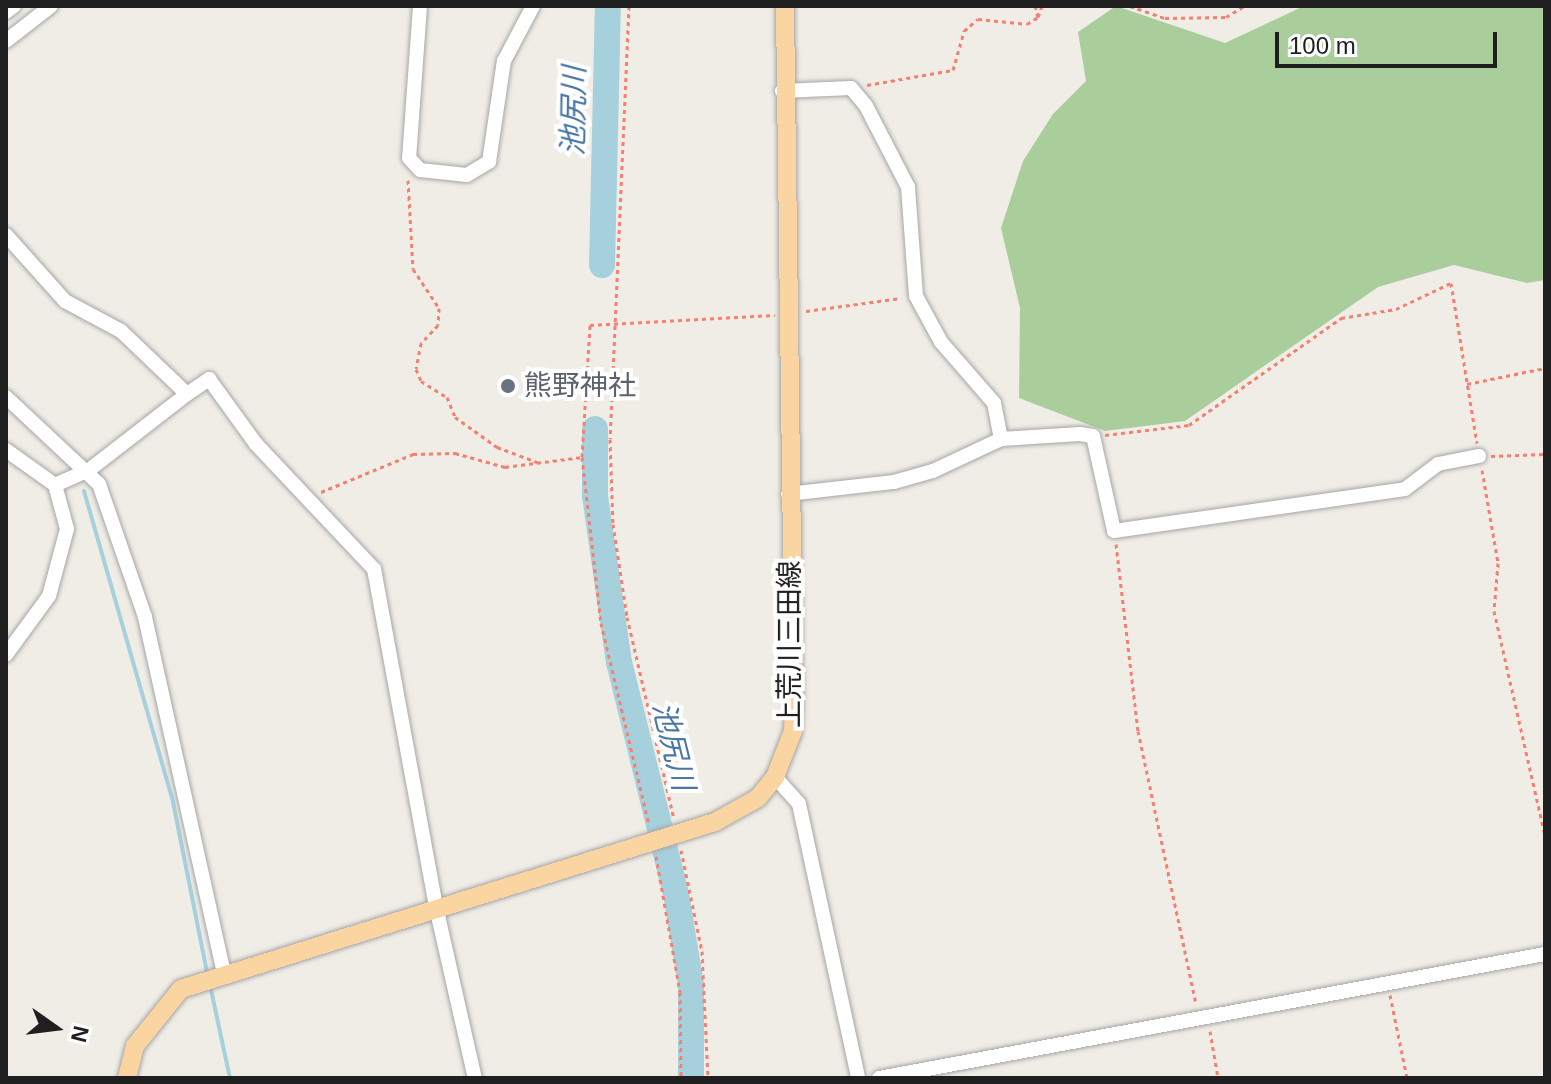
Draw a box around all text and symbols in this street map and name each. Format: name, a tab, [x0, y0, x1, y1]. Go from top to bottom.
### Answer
scale bar	[1279, 16, 1501, 66]
text: 100 m	[1289, 32, 1356, 59]
water label: 池尻川	[555, 66, 593, 156]
place label: 熊野神社	[524, 369, 636, 403]
marker: 熊野神社	[499, 377, 517, 395]
street label: 上荒川三田線	[773, 560, 807, 728]
water label: 池尻川	[645, 698, 701, 794]
north arrow	[16, 988, 96, 1068]
text: N	[66, 1023, 94, 1045]

